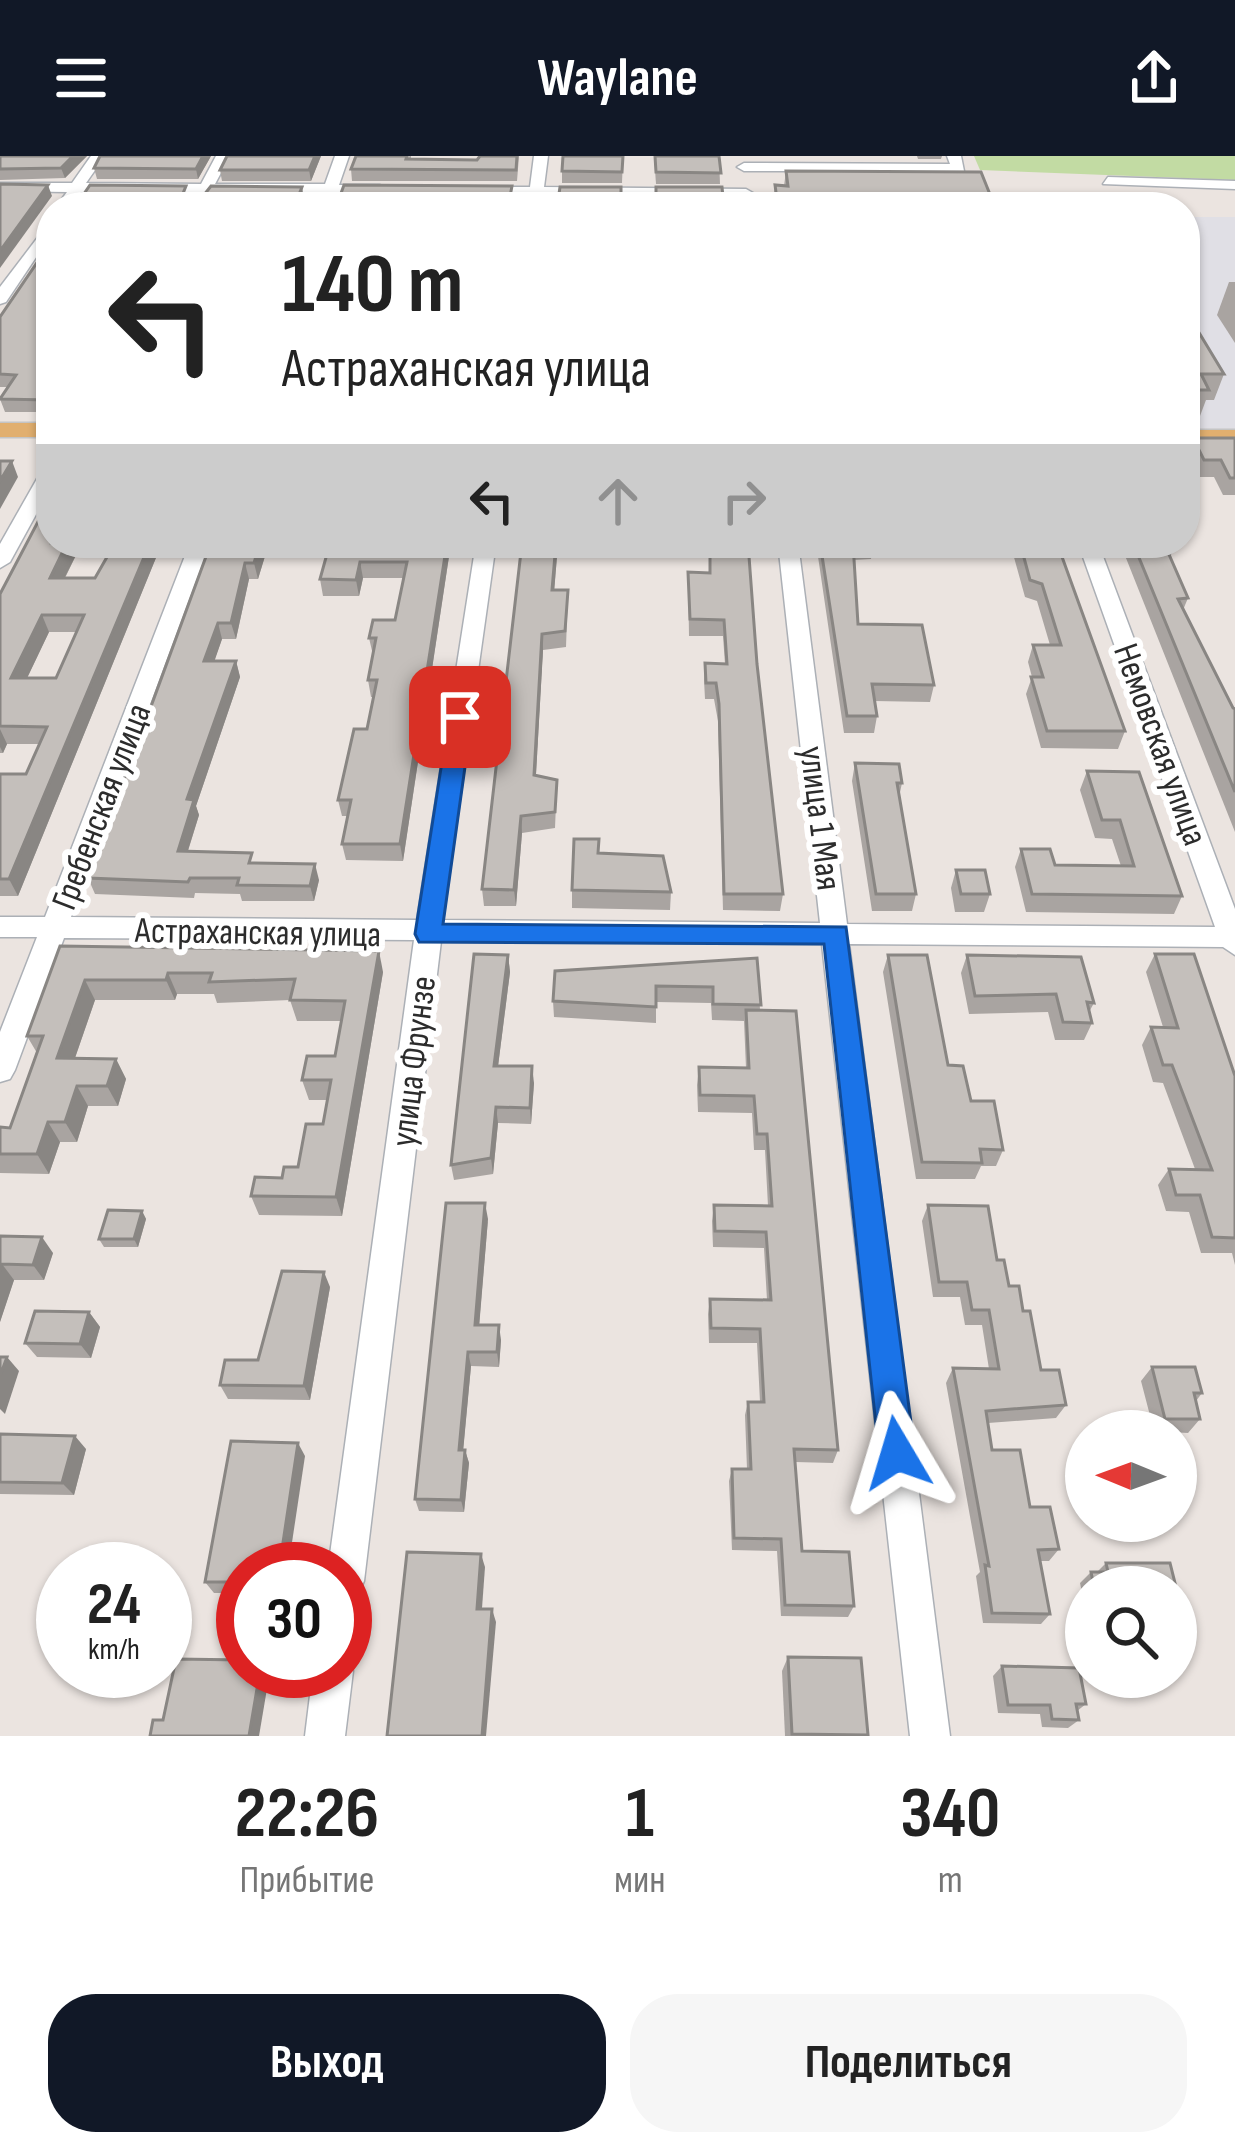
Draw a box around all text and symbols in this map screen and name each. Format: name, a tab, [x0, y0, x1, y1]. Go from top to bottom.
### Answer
icon: menu	[48, 45, 114, 111]
icon: share	[1121, 45, 1187, 111]
text: Waylane	[537, 46, 698, 111]
text: 140 m	[282, 235, 463, 336]
icon: left	[84, 240, 240, 396]
text: Астраханская улица	[282, 337, 651, 402]
icon: left	[459, 468, 525, 534]
icon: ahead	[585, 468, 651, 534]
icon: right	[711, 468, 777, 534]
street label: Немовская улица	[1103, 638, 1216, 852]
pin	[409, 666, 511, 768]
icon: arrive	[427, 684, 493, 750]
street label: Гребенская улица	[43, 698, 161, 916]
street label: улица 1 Мая	[789, 744, 850, 893]
street label: Астраханская улица	[134, 910, 381, 957]
street label: улица Фрунзе	[383, 974, 446, 1149]
position arrow	[834, 1390, 960, 1516]
north arrow	[1065, 1410, 1197, 1542]
map controls	[1065, 1410, 1197, 1698]
speed limit sign: 30	[216, 1542, 372, 1698]
button: search	[1065, 1566, 1197, 1698]
text: 24	[87, 1569, 141, 1641]
text: km/h	[88, 1632, 140, 1668]
text: 22:26	[235, 1771, 379, 1858]
text: 1	[626, 1771, 654, 1858]
text: 340	[900, 1771, 1000, 1858]
text: Прибытие	[239, 1857, 375, 1904]
text: мин	[614, 1857, 666, 1904]
text: m	[938, 1857, 963, 1904]
button: Выход	[48, 1994, 606, 2132]
button: Поделиться	[630, 1994, 1187, 2132]

